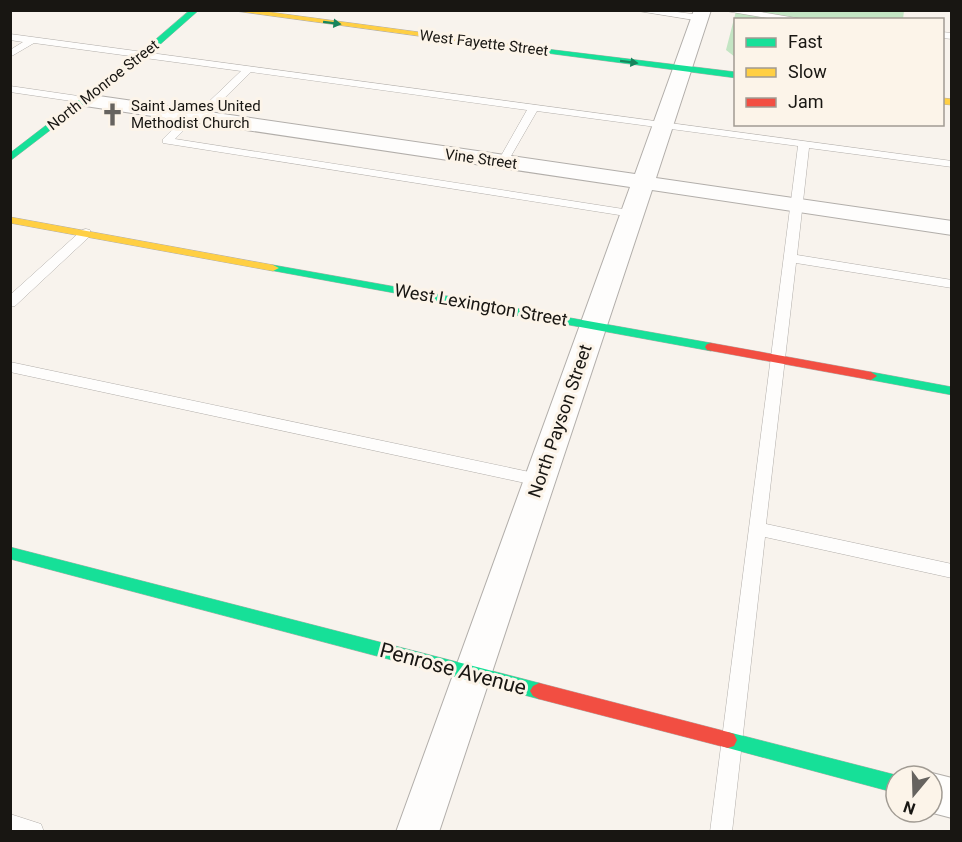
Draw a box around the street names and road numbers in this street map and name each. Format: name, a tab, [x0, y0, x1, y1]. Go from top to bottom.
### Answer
street label: West Fayette Street	[419, 26, 549, 60]
street label: North Monroe Street	[44, 36, 162, 134]
street label: Vine Street	[444, 145, 518, 173]
street label: West Lexington Street	[393, 279, 569, 330]
street label: North Payson Street	[523, 341, 596, 500]
street label: Penrose Avenue	[377, 638, 529, 700]

